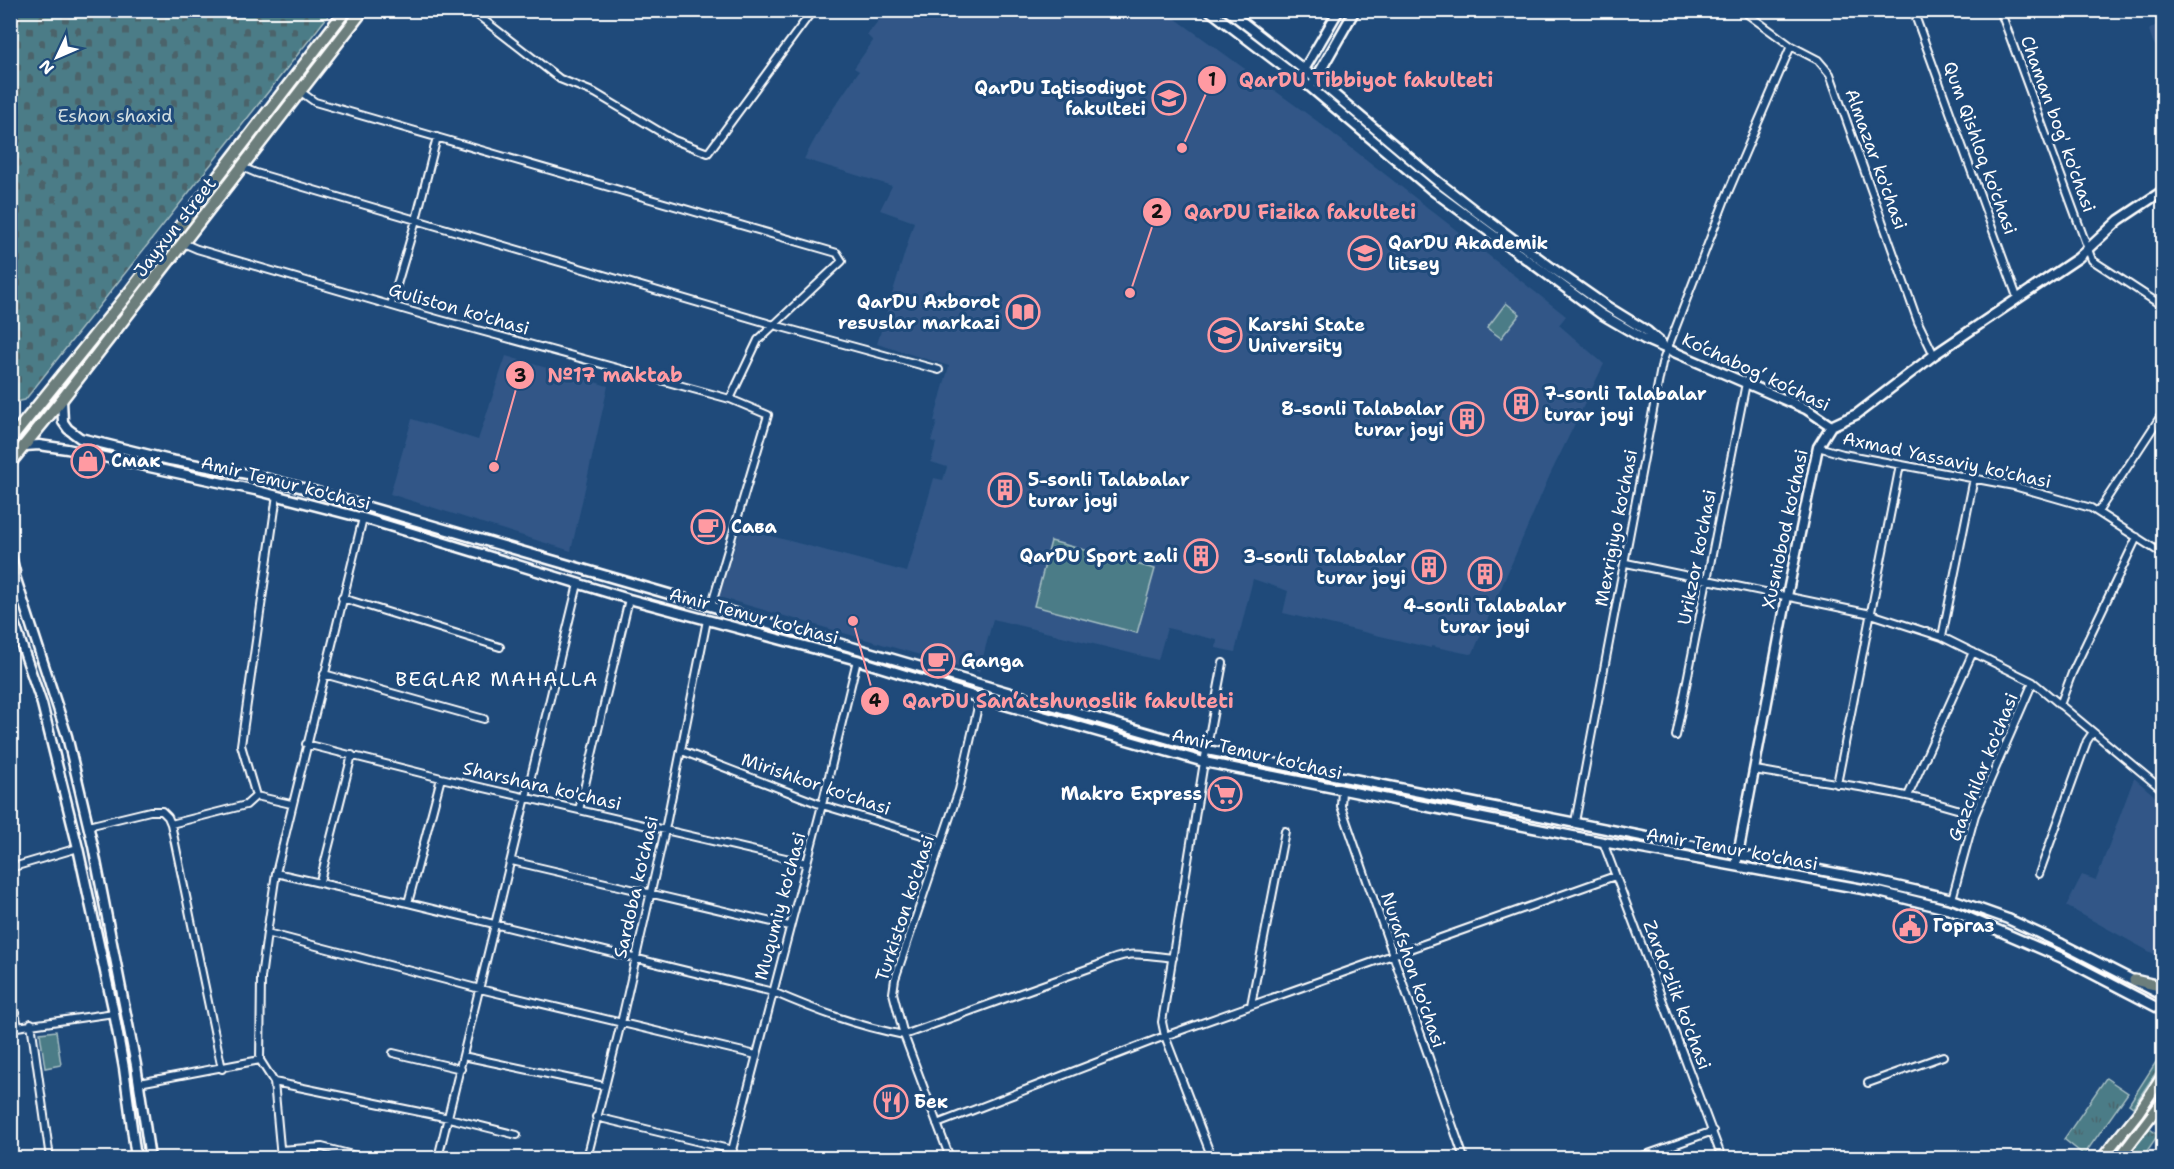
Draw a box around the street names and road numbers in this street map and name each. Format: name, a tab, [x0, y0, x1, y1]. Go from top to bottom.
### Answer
street label: Chaman bog' ko'chasi	[2015, 32, 2101, 216]
street label: Qum Qishloq ko'chasi	[1938, 58, 2022, 238]
street label: Almazar ko'chasi	[1839, 85, 1913, 233]
street label: Jayxun street	[128, 172, 222, 282]
street label: Guliston ko'chasi	[386, 277, 532, 341]
street label: Ko‘chabog‘ ko‘chasi	[1678, 327, 1834, 417]
street label: Axmad Yassaviy ko'chasi	[1841, 426, 2053, 494]
street label: Mexrigiyo ko'chasi	[1589, 447, 1643, 609]
street label: Xusniobod ko'chasi	[1756, 447, 1814, 611]
street label: Amir Temur ko'chasi	[199, 450, 373, 516]
street label: Urikzor ko'chasi	[1672, 487, 1722, 627]
street label: Amir Temur ko'chasi	[667, 582, 841, 650]
street label: Gazchilar ko'chasi	[1942, 689, 2024, 845]
street label: Amir Temur ko'chasi	[1169, 723, 1345, 785]
street label: Mirishkor ko'chasi	[738, 747, 894, 821]
street label: Sharshara ko'chasi	[460, 756, 624, 816]
street label: Sardoba ko'chasi	[608, 813, 664, 961]
street label: Amir Temur ko'chasi	[1644, 822, 1820, 876]
street label: Muqumiy ko'chasi	[749, 829, 811, 983]
street label: Turkiston ko'chasi	[870, 832, 940, 984]
street label: Nurafshon ko'chasi	[1375, 889, 1451, 1051]
street label: Zardo'zlik ko'chasi	[1637, 917, 1717, 1073]

